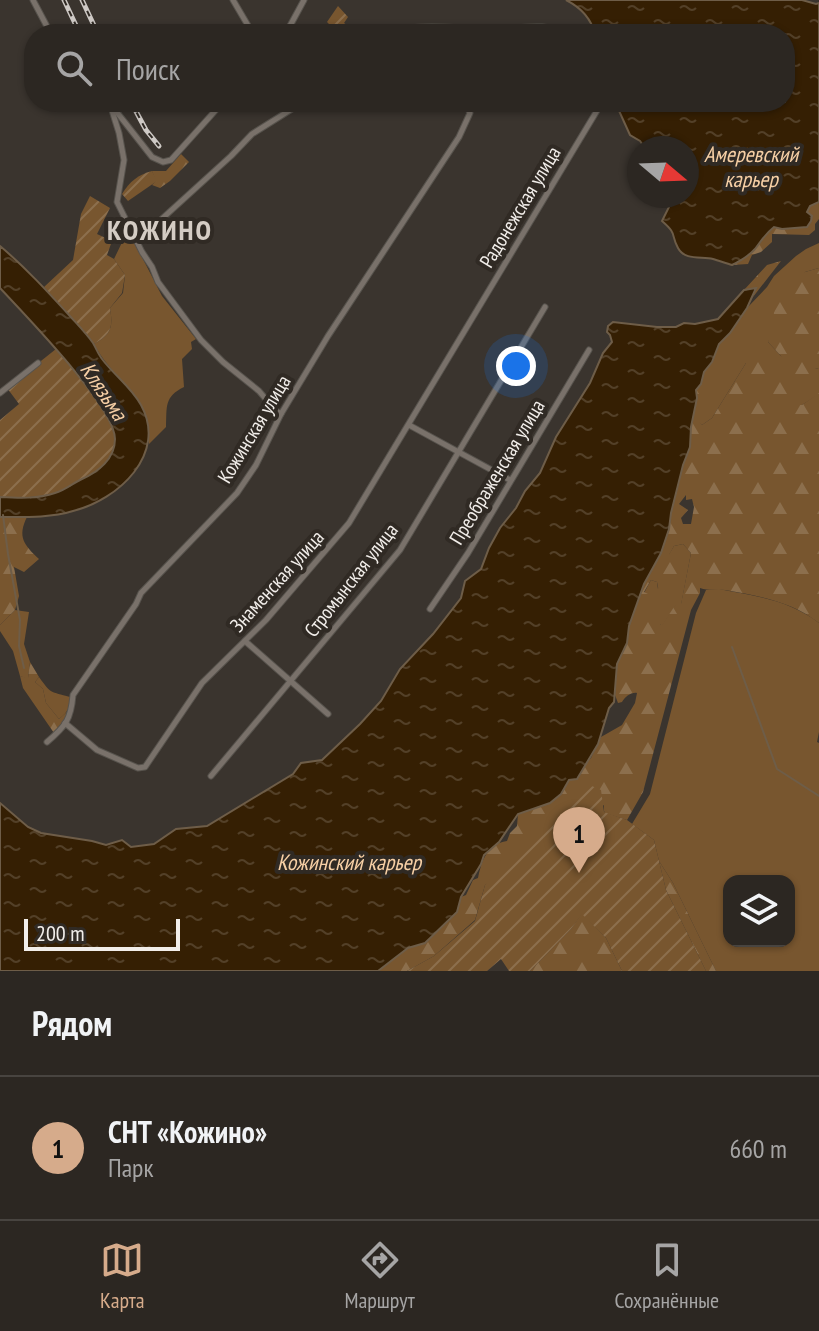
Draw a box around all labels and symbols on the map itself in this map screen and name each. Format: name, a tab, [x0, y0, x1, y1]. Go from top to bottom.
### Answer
north arrow	[627, 136, 699, 208]
water label: Амеревский карьер	[704, 140, 800, 193]
street label: Радонежская улица	[474, 142, 566, 272]
district label: КОЖИНО	[107, 211, 213, 248]
your location	[496, 346, 536, 386]
water label: Клязьма	[74, 356, 134, 427]
street label: Кожинская улица	[212, 370, 296, 488]
street label: Преображенская улица	[443, 395, 551, 549]
street label: Стромынская улица	[298, 518, 404, 642]
street label: Знаменская улица	[224, 525, 330, 637]
pin: 1	[553, 807, 605, 873]
water label: Кожинский карьер	[277, 848, 423, 876]
scale bar	[24, 915, 180, 951]

